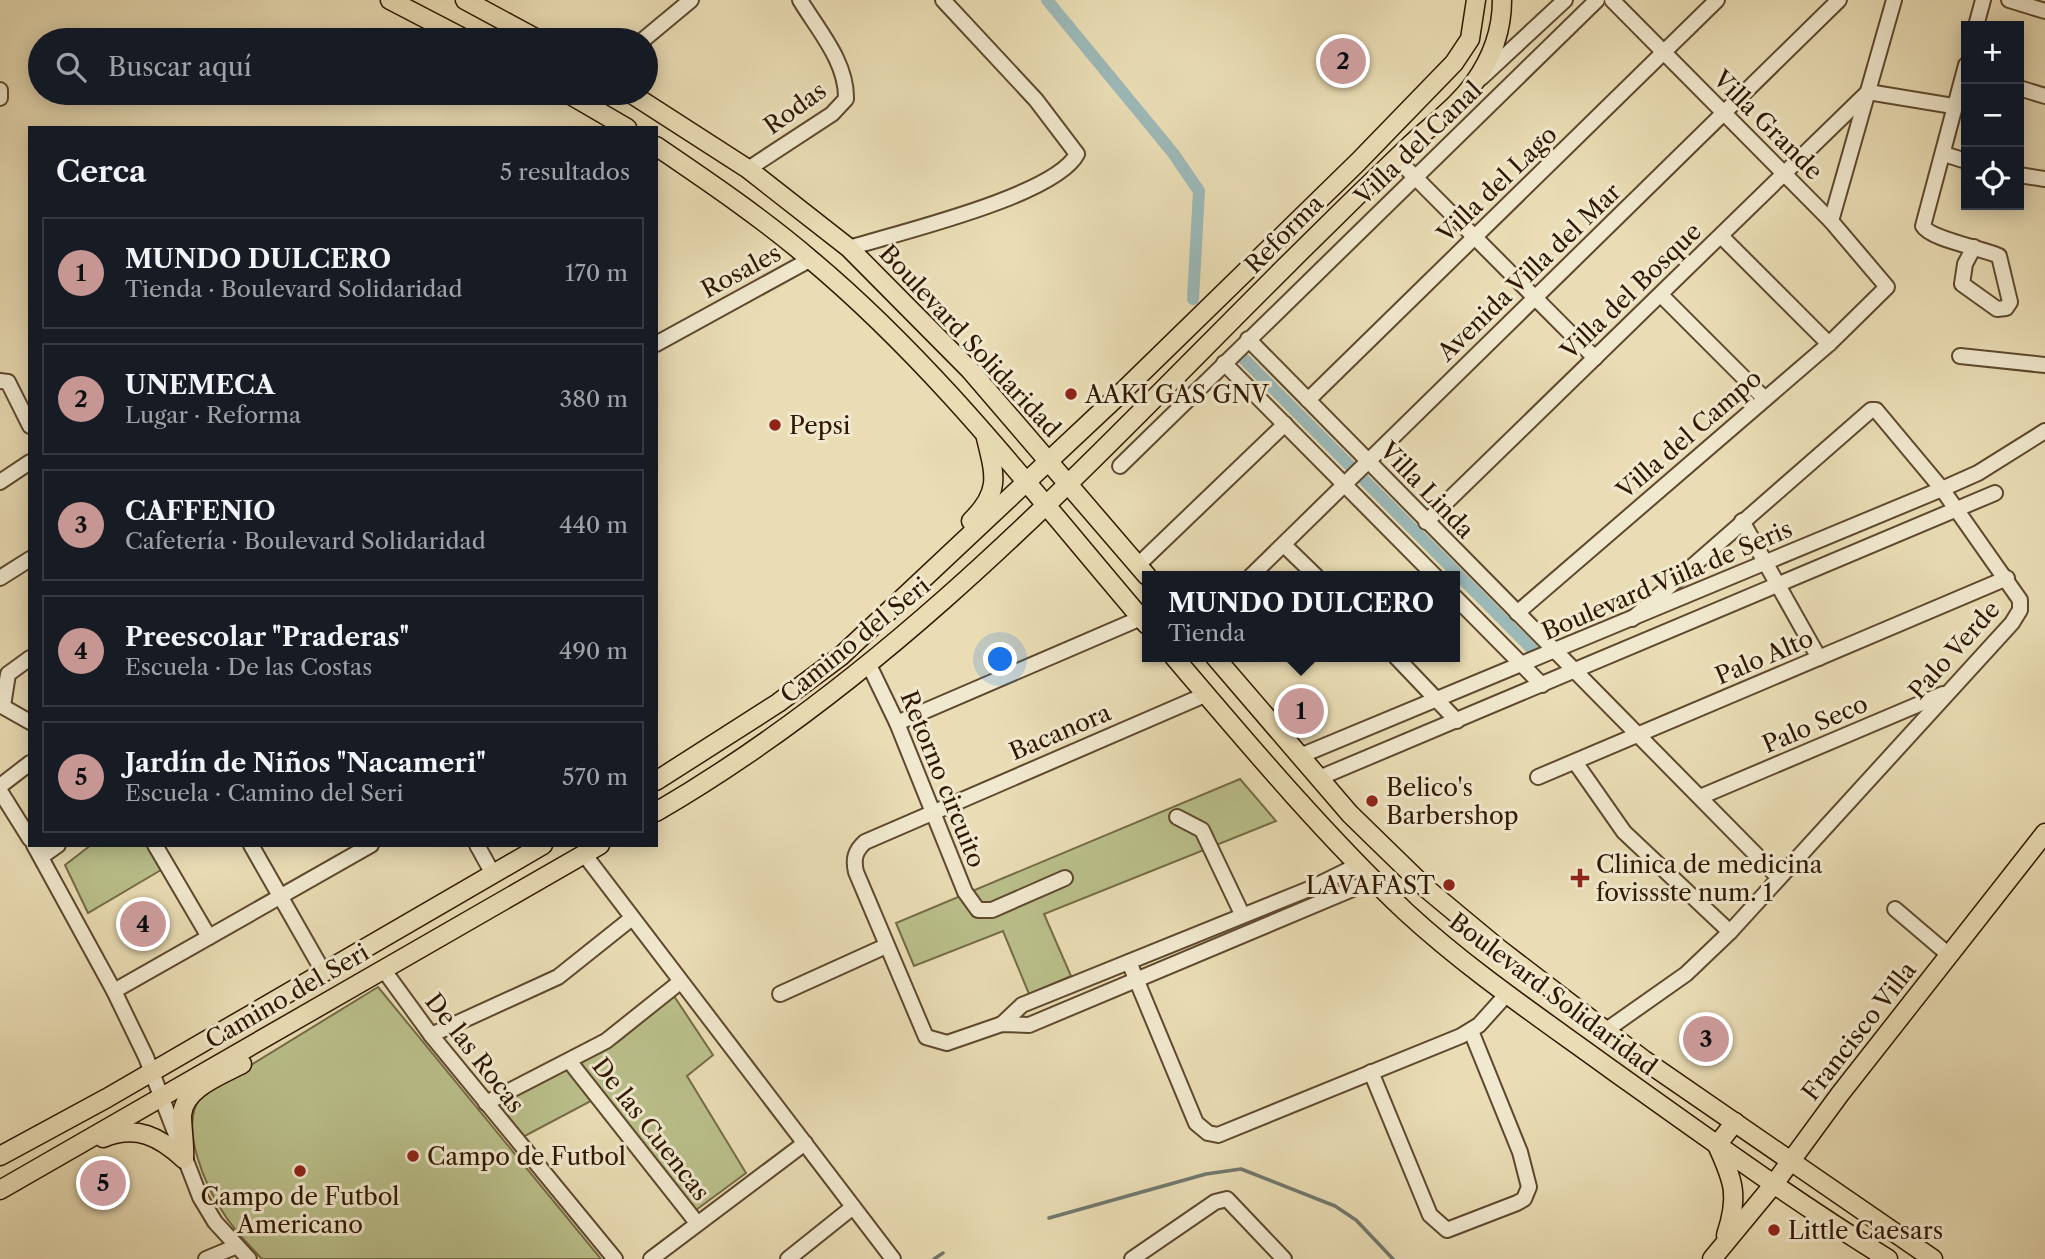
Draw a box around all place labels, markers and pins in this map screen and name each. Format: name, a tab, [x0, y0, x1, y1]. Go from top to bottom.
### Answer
pin: 2	[1320, 35, 1366, 87]
place label: AAKI GAS GNV	[1084, 380, 1269, 409]
marker: AAKI GAS GNV	[1063, 386, 1079, 402]
place label: Pepsi	[789, 411, 850, 440]
marker: Pepsi	[767, 417, 783, 433]
pin: 1	[1278, 685, 1324, 737]
place label: Belico's Barbershop	[1386, 773, 1519, 830]
marker: Belico's Barbershop	[1364, 793, 1380, 809]
place label: Clinica de medicina fovissste num. 1	[1596, 850, 1823, 907]
marker: Clinica de medicina fovissste num. 1	[1570, 868, 1590, 888]
place label: LAVAFAST	[1306, 871, 1435, 900]
marker: LAVAFAST	[1441, 877, 1457, 893]
pin: 4	[120, 898, 166, 950]
pin: 3	[1683, 1013, 1729, 1065]
place label: Campo de Futbol	[427, 1142, 626, 1171]
marker: Campo de Futbol	[405, 1148, 421, 1164]
pin: 5	[80, 1157, 126, 1209]
marker: Campo de Futbol Americano	[292, 1163, 308, 1179]
place label: Campo de Futbol Americano	[201, 1182, 400, 1239]
place label: Little Caesars	[1788, 1216, 1943, 1245]
marker: Little Caesars	[1766, 1222, 1782, 1238]

